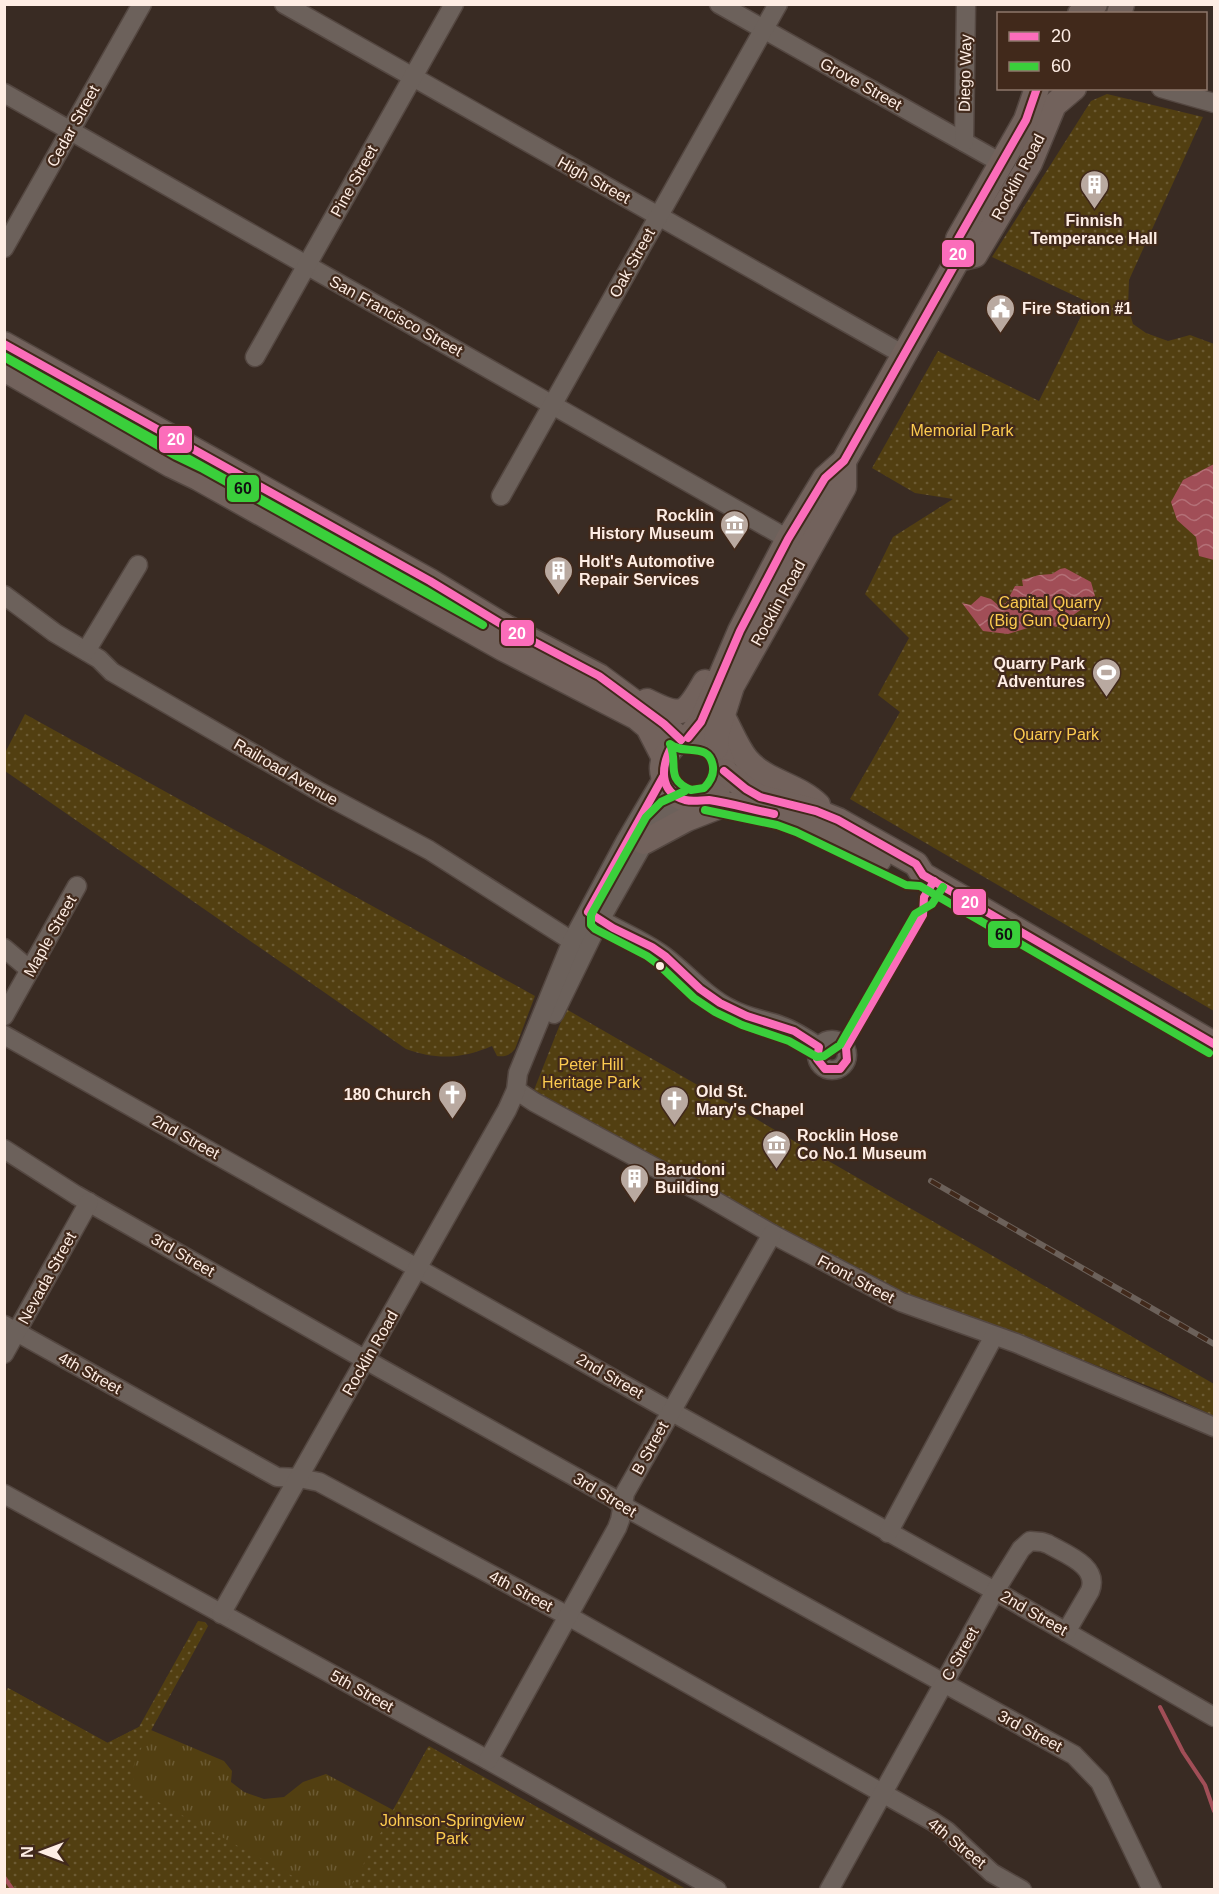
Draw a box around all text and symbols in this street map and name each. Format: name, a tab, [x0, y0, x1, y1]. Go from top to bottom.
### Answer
legend	[997, 12, 1207, 90]
text: 20	[1051, 26, 1071, 46]
street label: Diego Way	[956, 34, 974, 112]
street label: Grove Street	[817, 55, 905, 114]
text: 60	[1051, 56, 1071, 76]
street label: Cedar Street	[44, 82, 103, 170]
street label: Rocklin Road	[988, 131, 1048, 223]
street label: Pine Street	[327, 142, 381, 220]
street label: High Street	[555, 153, 634, 207]
building icon: Finnish Temperance Hall	[1078, 168, 1110, 210]
place label: Finnish Temperance Hall	[1031, 212, 1157, 247]
street label: Oak Street	[606, 225, 658, 301]
line badge: 20	[941, 239, 975, 268]
text: 20	[949, 246, 967, 263]
street label: San Francisco Street	[327, 272, 466, 360]
public building icon: Fire Station #1	[985, 292, 1017, 334]
place label: Fire Station #1	[1022, 300, 1132, 317]
park label: Memorial Park	[910, 422, 1015, 439]
line badge: 20	[158, 425, 193, 454]
text: 20	[167, 431, 185, 448]
line badge: 60	[226, 474, 260, 503]
text: 60	[234, 480, 252, 497]
place label: Rocklin History Museum	[590, 507, 714, 542]
museum icon: Rocklin History Museum	[719, 508, 751, 550]
place label: Holt's Automotive Repair Services	[579, 553, 715, 588]
building icon: Holt's Automotive Repair Services	[542, 554, 574, 596]
street label: Rocklin Road	[747, 557, 809, 649]
park label: Capital Quarry (Big Gun Quarry)	[989, 594, 1111, 629]
line badge: 20	[500, 619, 535, 647]
text: 20	[508, 625, 526, 642]
place label: Quarry Park Adventures	[993, 655, 1085, 690]
sports icon: Quarry Park Adventures	[1090, 656, 1122, 698]
park label: Quarry Park	[1013, 726, 1100, 743]
street label: Railroad Avenue	[231, 735, 341, 809]
line badge: 20	[952, 888, 987, 916]
street label: Maple Street	[21, 892, 80, 980]
text: 20	[961, 894, 979, 911]
line badge: 60	[987, 920, 1021, 949]
text: 60	[995, 926, 1013, 943]
unlabelled marker	[654, 960, 666, 972]
park label: Peter Hill Heritage Park	[542, 1056, 641, 1091]
church icon: 180 Church	[436, 1078, 468, 1120]
place label: Old St. Mary's Chapel	[696, 1083, 804, 1118]
church icon: Old St. Mary's Chapel	[659, 1084, 691, 1126]
place label: 180 Church	[344, 1086, 431, 1103]
street label: 2nd Street	[150, 1112, 223, 1163]
place label: Rocklin Hose Co No.1 Museum	[797, 1127, 927, 1162]
museum icon: Rocklin Hose Co No.1 Museum	[760, 1128, 792, 1170]
place label: Barudoni Building	[655, 1161, 725, 1196]
building icon: Barudoni Building	[618, 1162, 650, 1204]
street label: Nevada Street	[15, 1229, 79, 1327]
street label: 3rd Street	[148, 1230, 218, 1280]
street label: Front Street	[815, 1252, 898, 1307]
street label: Rocklin Road	[339, 1308, 401, 1398]
street label: 4th Street	[56, 1349, 125, 1398]
street label: 2nd Street	[574, 1350, 647, 1402]
street label: B Street	[629, 1418, 672, 1477]
street label: 3rd Street	[571, 1470, 640, 1521]
street label: 4th Street	[486, 1567, 556, 1615]
street label: 2nd Street	[998, 1587, 1071, 1639]
street label: C Street	[938, 1624, 982, 1684]
street label: 5th Street	[328, 1667, 397, 1716]
street label: 3rd Street	[995, 1707, 1065, 1755]
park label: Johnson-Springview Park	[380, 1812, 524, 1847]
street label: 4th Street	[925, 1815, 990, 1872]
north arrow	[12, 1822, 72, 1882]
text: N	[19, 1846, 36, 1858]

